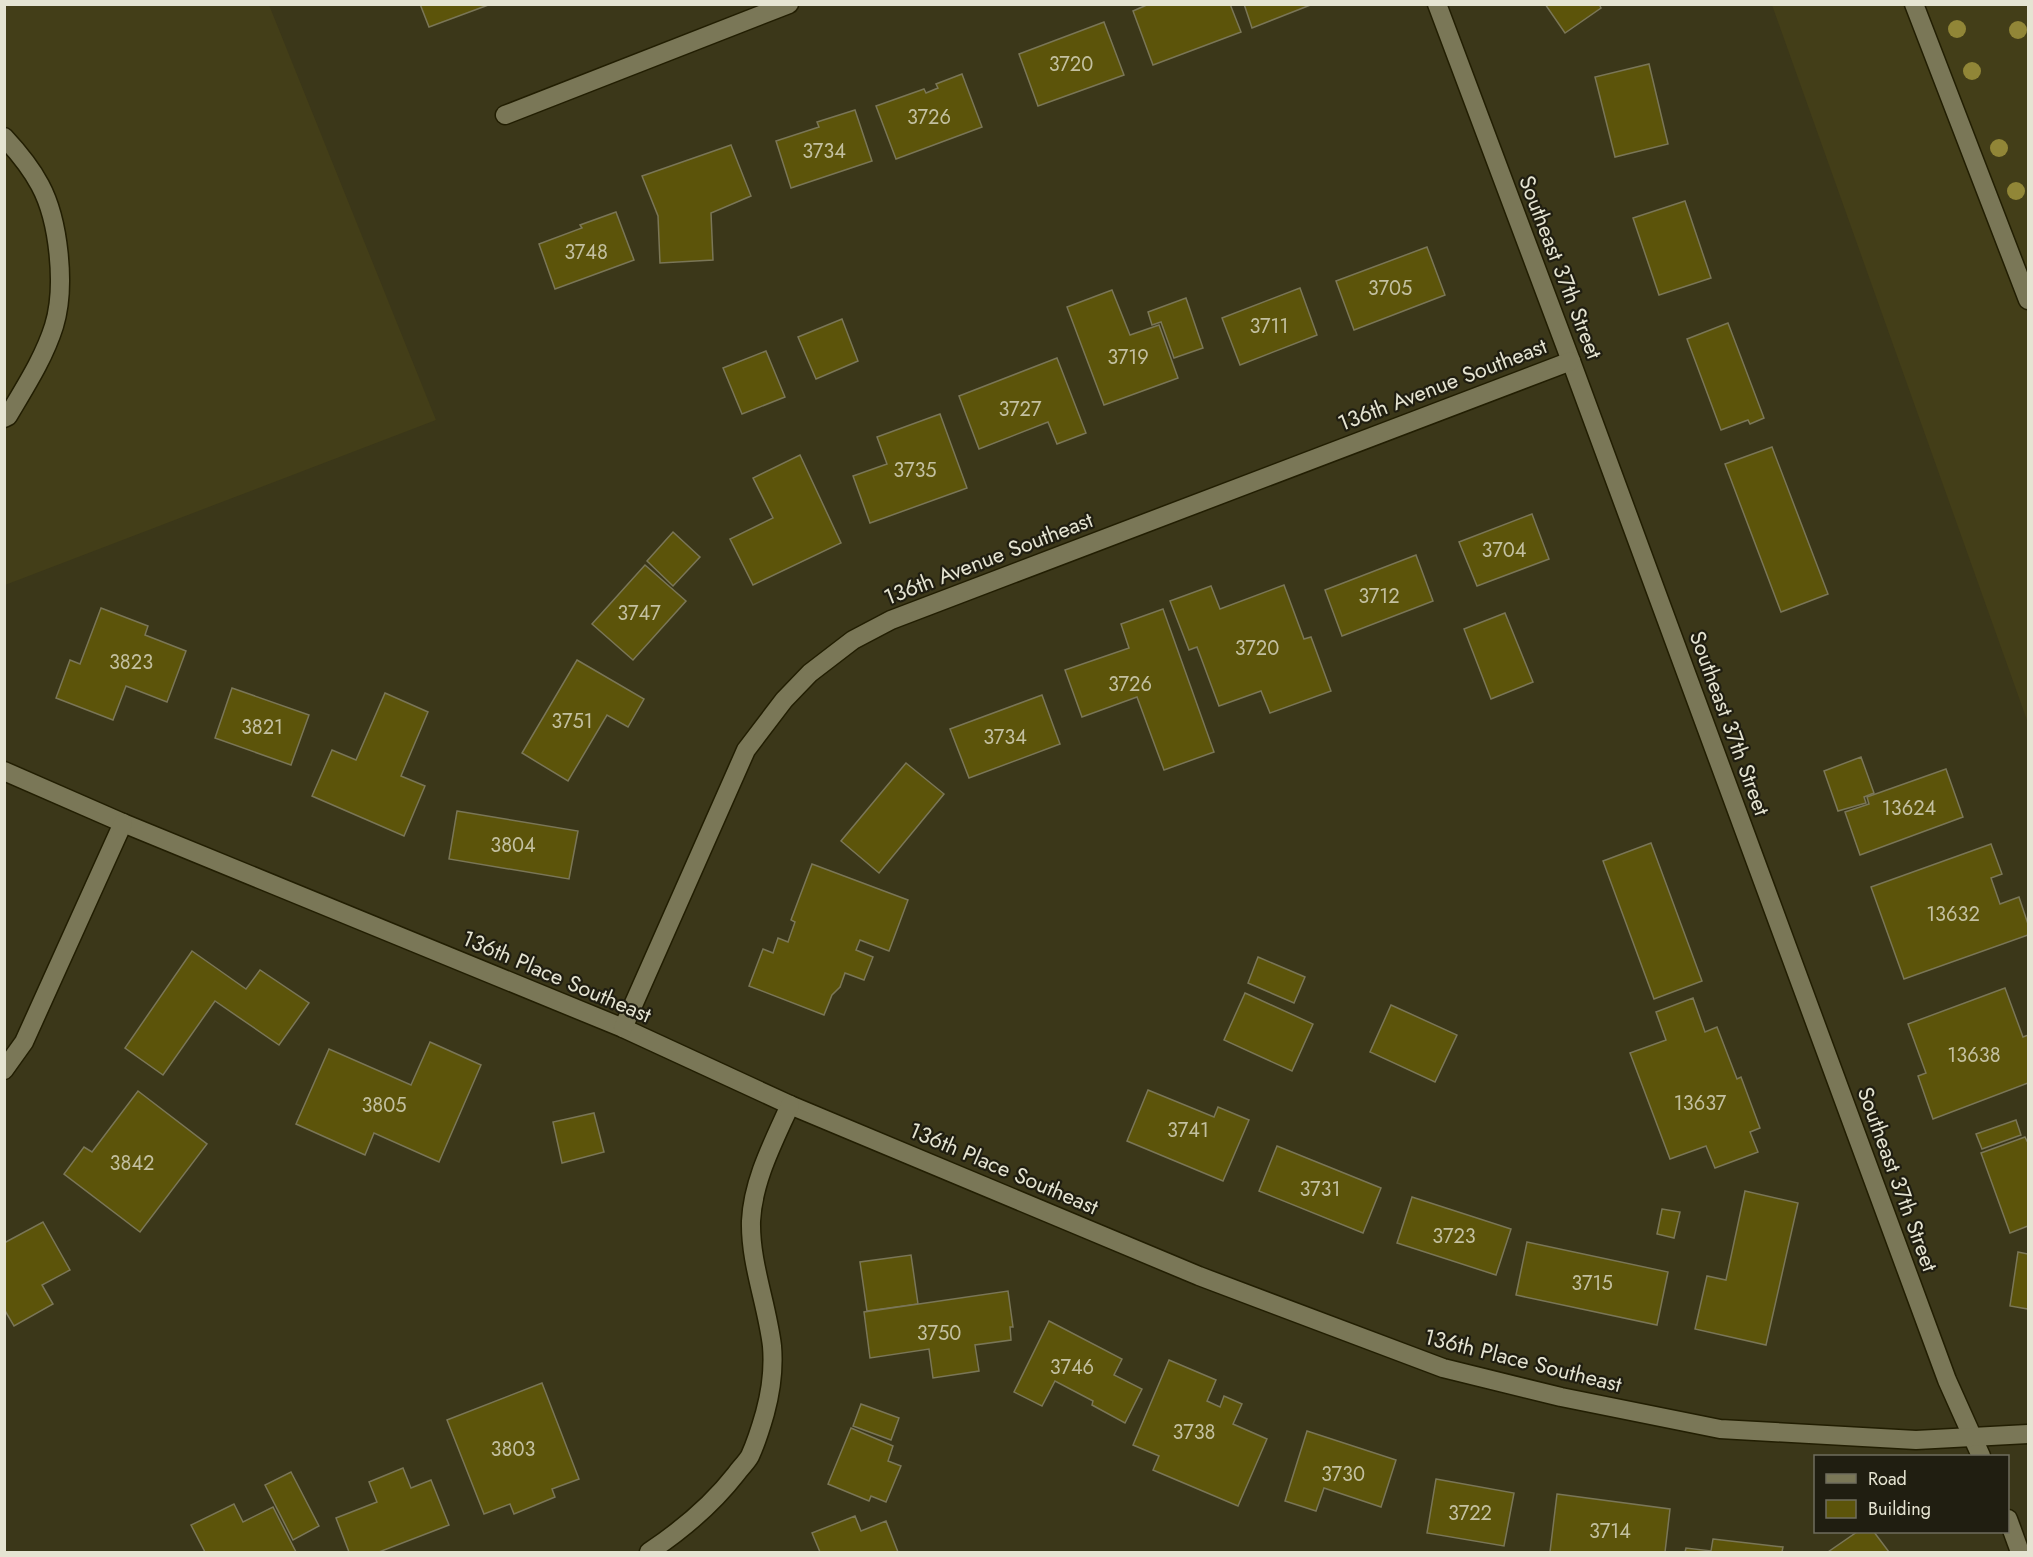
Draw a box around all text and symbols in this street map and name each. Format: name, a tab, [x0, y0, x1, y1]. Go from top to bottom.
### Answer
house number: 3720	[1049, 50, 1093, 79]
house number: 3726	[907, 103, 951, 132]
house number: 3734	[802, 137, 846, 166]
street label: Southeast 37th Street	[1511, 171, 1611, 364]
house number: 3748	[564, 238, 608, 267]
house number: 3705	[1368, 274, 1412, 303]
house number: 3711	[1249, 312, 1289, 341]
street label: 136th Avenue Southeast	[1333, 329, 1552, 439]
house number: 3719	[1107, 343, 1149, 372]
house number: 3727	[999, 395, 1042, 424]
house number: 3735	[893, 456, 937, 485]
street label: 136th Avenue Southeast	[879, 503, 1098, 613]
house number: 3704	[1482, 536, 1527, 565]
house number: 3712	[1358, 582, 1400, 611]
house number: 3747	[617, 599, 661, 628]
street label: Southeast 37th Street	[1682, 626, 1779, 820]
house number: 3720	[1235, 634, 1279, 663]
house number: 3823	[109, 648, 153, 677]
house number: 3726	[1108, 670, 1152, 699]
house number: 3751	[551, 707, 593, 736]
house number: 3821	[241, 713, 283, 742]
house number: 3734	[983, 723, 1027, 752]
house number: 13624	[1882, 794, 1937, 823]
house number: 3804	[490, 831, 536, 860]
house number: 13632	[1926, 900, 1980, 929]
street label: 136th Place Southeast	[457, 922, 657, 1031]
house number: 13638	[1947, 1041, 2001, 1070]
street label: Southeast 37th Street	[1850, 1082, 1947, 1276]
house number: 13637	[1674, 1089, 1727, 1118]
house number: 3805	[361, 1091, 407, 1120]
street label: 136th Place Southeast	[904, 1114, 1104, 1223]
house number: 3741	[1167, 1116, 1209, 1145]
house number: 3842	[110, 1149, 154, 1178]
house number: 3731	[1299, 1175, 1341, 1204]
house number: 3723	[1432, 1222, 1476, 1251]
house number: 3715	[1571, 1269, 1613, 1298]
house number: 3750	[917, 1319, 961, 1348]
street label: 136th Place Southeast	[1421, 1320, 1626, 1400]
house number: 3746	[1050, 1353, 1094, 1382]
house number: 3738	[1173, 1418, 1215, 1447]
house number: 3803	[491, 1435, 535, 1464]
legend	[1814, 1455, 2009, 1533]
house number: 3730	[1321, 1460, 1365, 1489]
text: Road	[1868, 1466, 1907, 1492]
text: Building	[1868, 1496, 1931, 1522]
house number: 3722	[1448, 1499, 1492, 1528]
house number: 3714	[1589, 1517, 1631, 1546]

